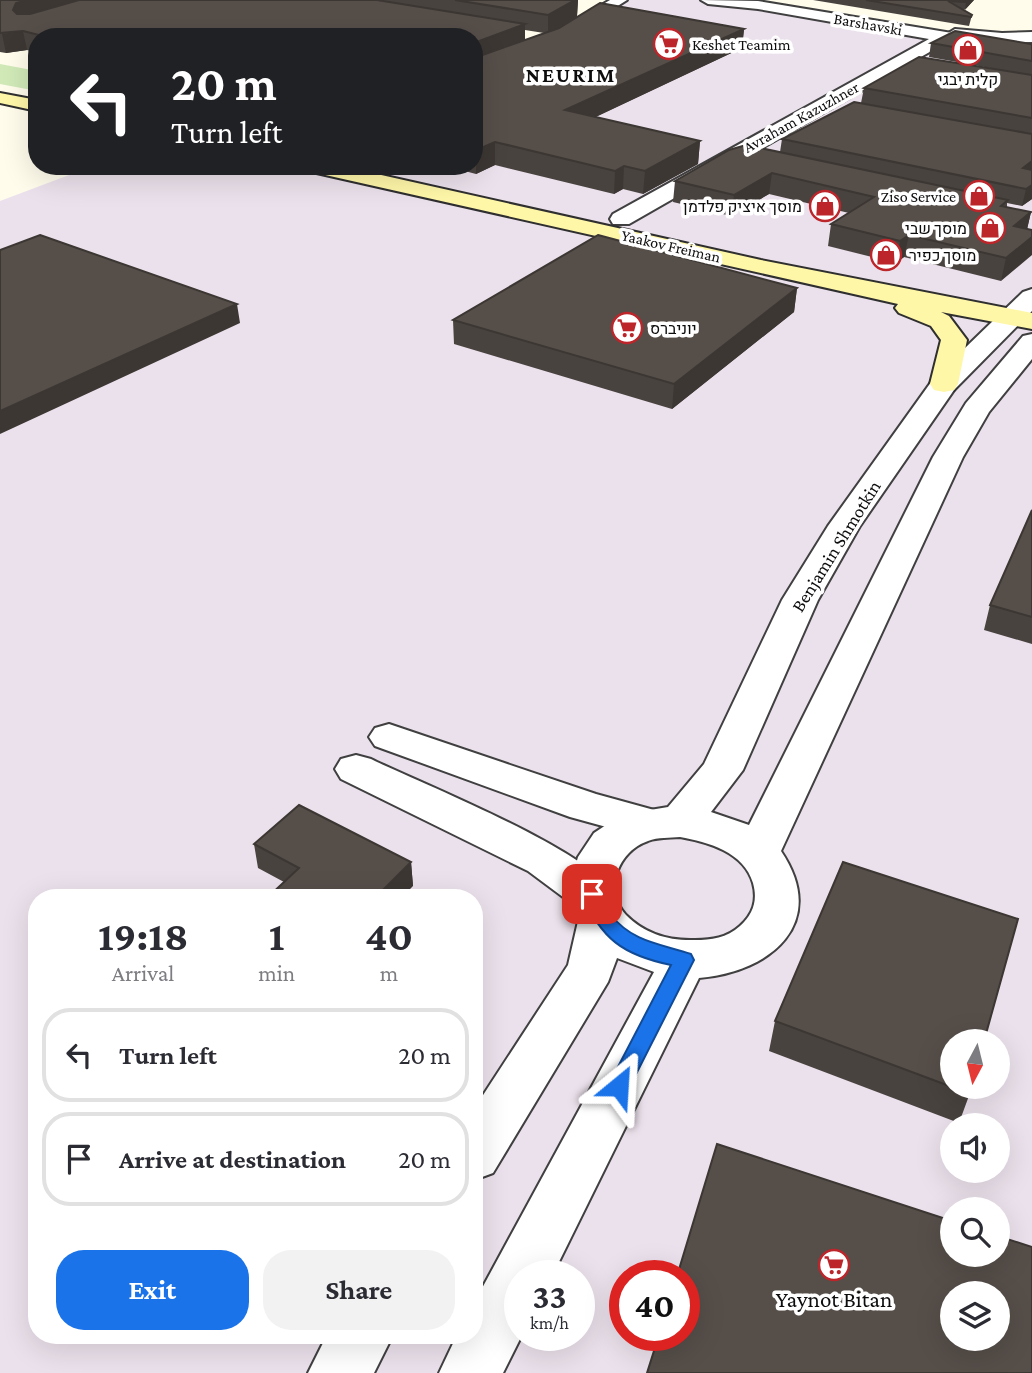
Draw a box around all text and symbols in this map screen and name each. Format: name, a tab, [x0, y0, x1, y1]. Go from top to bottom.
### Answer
street label: Barshavski	[832, 10, 904, 38]
supermarket icon: Keshet Teamim	[652, 27, 686, 61]
shop icon: קלית יבגי	[951, 33, 985, 67]
place label: Keshet Teamim	[692, 36, 791, 53]
icon: left	[56, 56, 147, 147]
text: 20 m	[171, 56, 277, 111]
district label: NEURIM	[526, 63, 616, 87]
place label: קלית יבגי	[938, 71, 998, 88]
street label: Avraham Kazuzhner	[740, 78, 862, 156]
text: Turn left	[171, 114, 282, 150]
shop icon: Ziso Service	[962, 179, 996, 213]
place label: Ziso Service	[881, 188, 956, 205]
shop icon: מוסך איציק פלדמן	[808, 189, 842, 223]
place label: מוסך איציק פלדמן	[683, 198, 802, 215]
shop icon: מוסך שבי	[973, 211, 1007, 245]
place label: מוסך שבי	[905, 220, 967, 237]
street label: Yaakov Freiman	[620, 226, 723, 266]
shop icon: מוסך כפיר	[869, 238, 903, 272]
place label: מוסך כפיר	[909, 247, 976, 264]
supermarket icon: יוניברס	[610, 311, 644, 345]
place label: יוניברס	[650, 320, 697, 337]
street label: Benjamin Shmotkin	[787, 477, 886, 616]
pin	[562, 864, 622, 924]
icon: arrive	[573, 875, 611, 913]
text: 19:18	[98, 912, 188, 959]
text: 1	[269, 912, 285, 959]
text: 40	[365, 912, 413, 959]
text: Arrival	[112, 960, 174, 986]
text: min	[258, 960, 295, 986]
text: m	[380, 960, 398, 986]
north arrow	[940, 1029, 1010, 1099]
map controls	[940, 1029, 1010, 1351]
icon: left	[60, 1036, 98, 1074]
text: Turn left	[119, 1041, 217, 1070]
text: 20 m	[398, 1041, 451, 1070]
position arrow	[582, 1049, 656, 1123]
button: sound	[940, 1113, 1010, 1183]
icon: arrive	[60, 1140, 98, 1178]
text: Arrive at destination	[119, 1145, 346, 1174]
text: 20 m	[398, 1145, 451, 1174]
button: search	[940, 1197, 1010, 1267]
supermarket icon: Yaynot Bitan	[817, 1248, 851, 1282]
button: Exit	[56, 1250, 249, 1330]
button: Share	[263, 1250, 455, 1330]
speed limit sign: 40	[609, 1260, 700, 1351]
text: 33	[532, 1277, 567, 1316]
button: layers	[940, 1281, 1010, 1351]
place label: Yaynot Bitan	[776, 1286, 892, 1312]
text: km/h	[530, 1313, 569, 1333]

